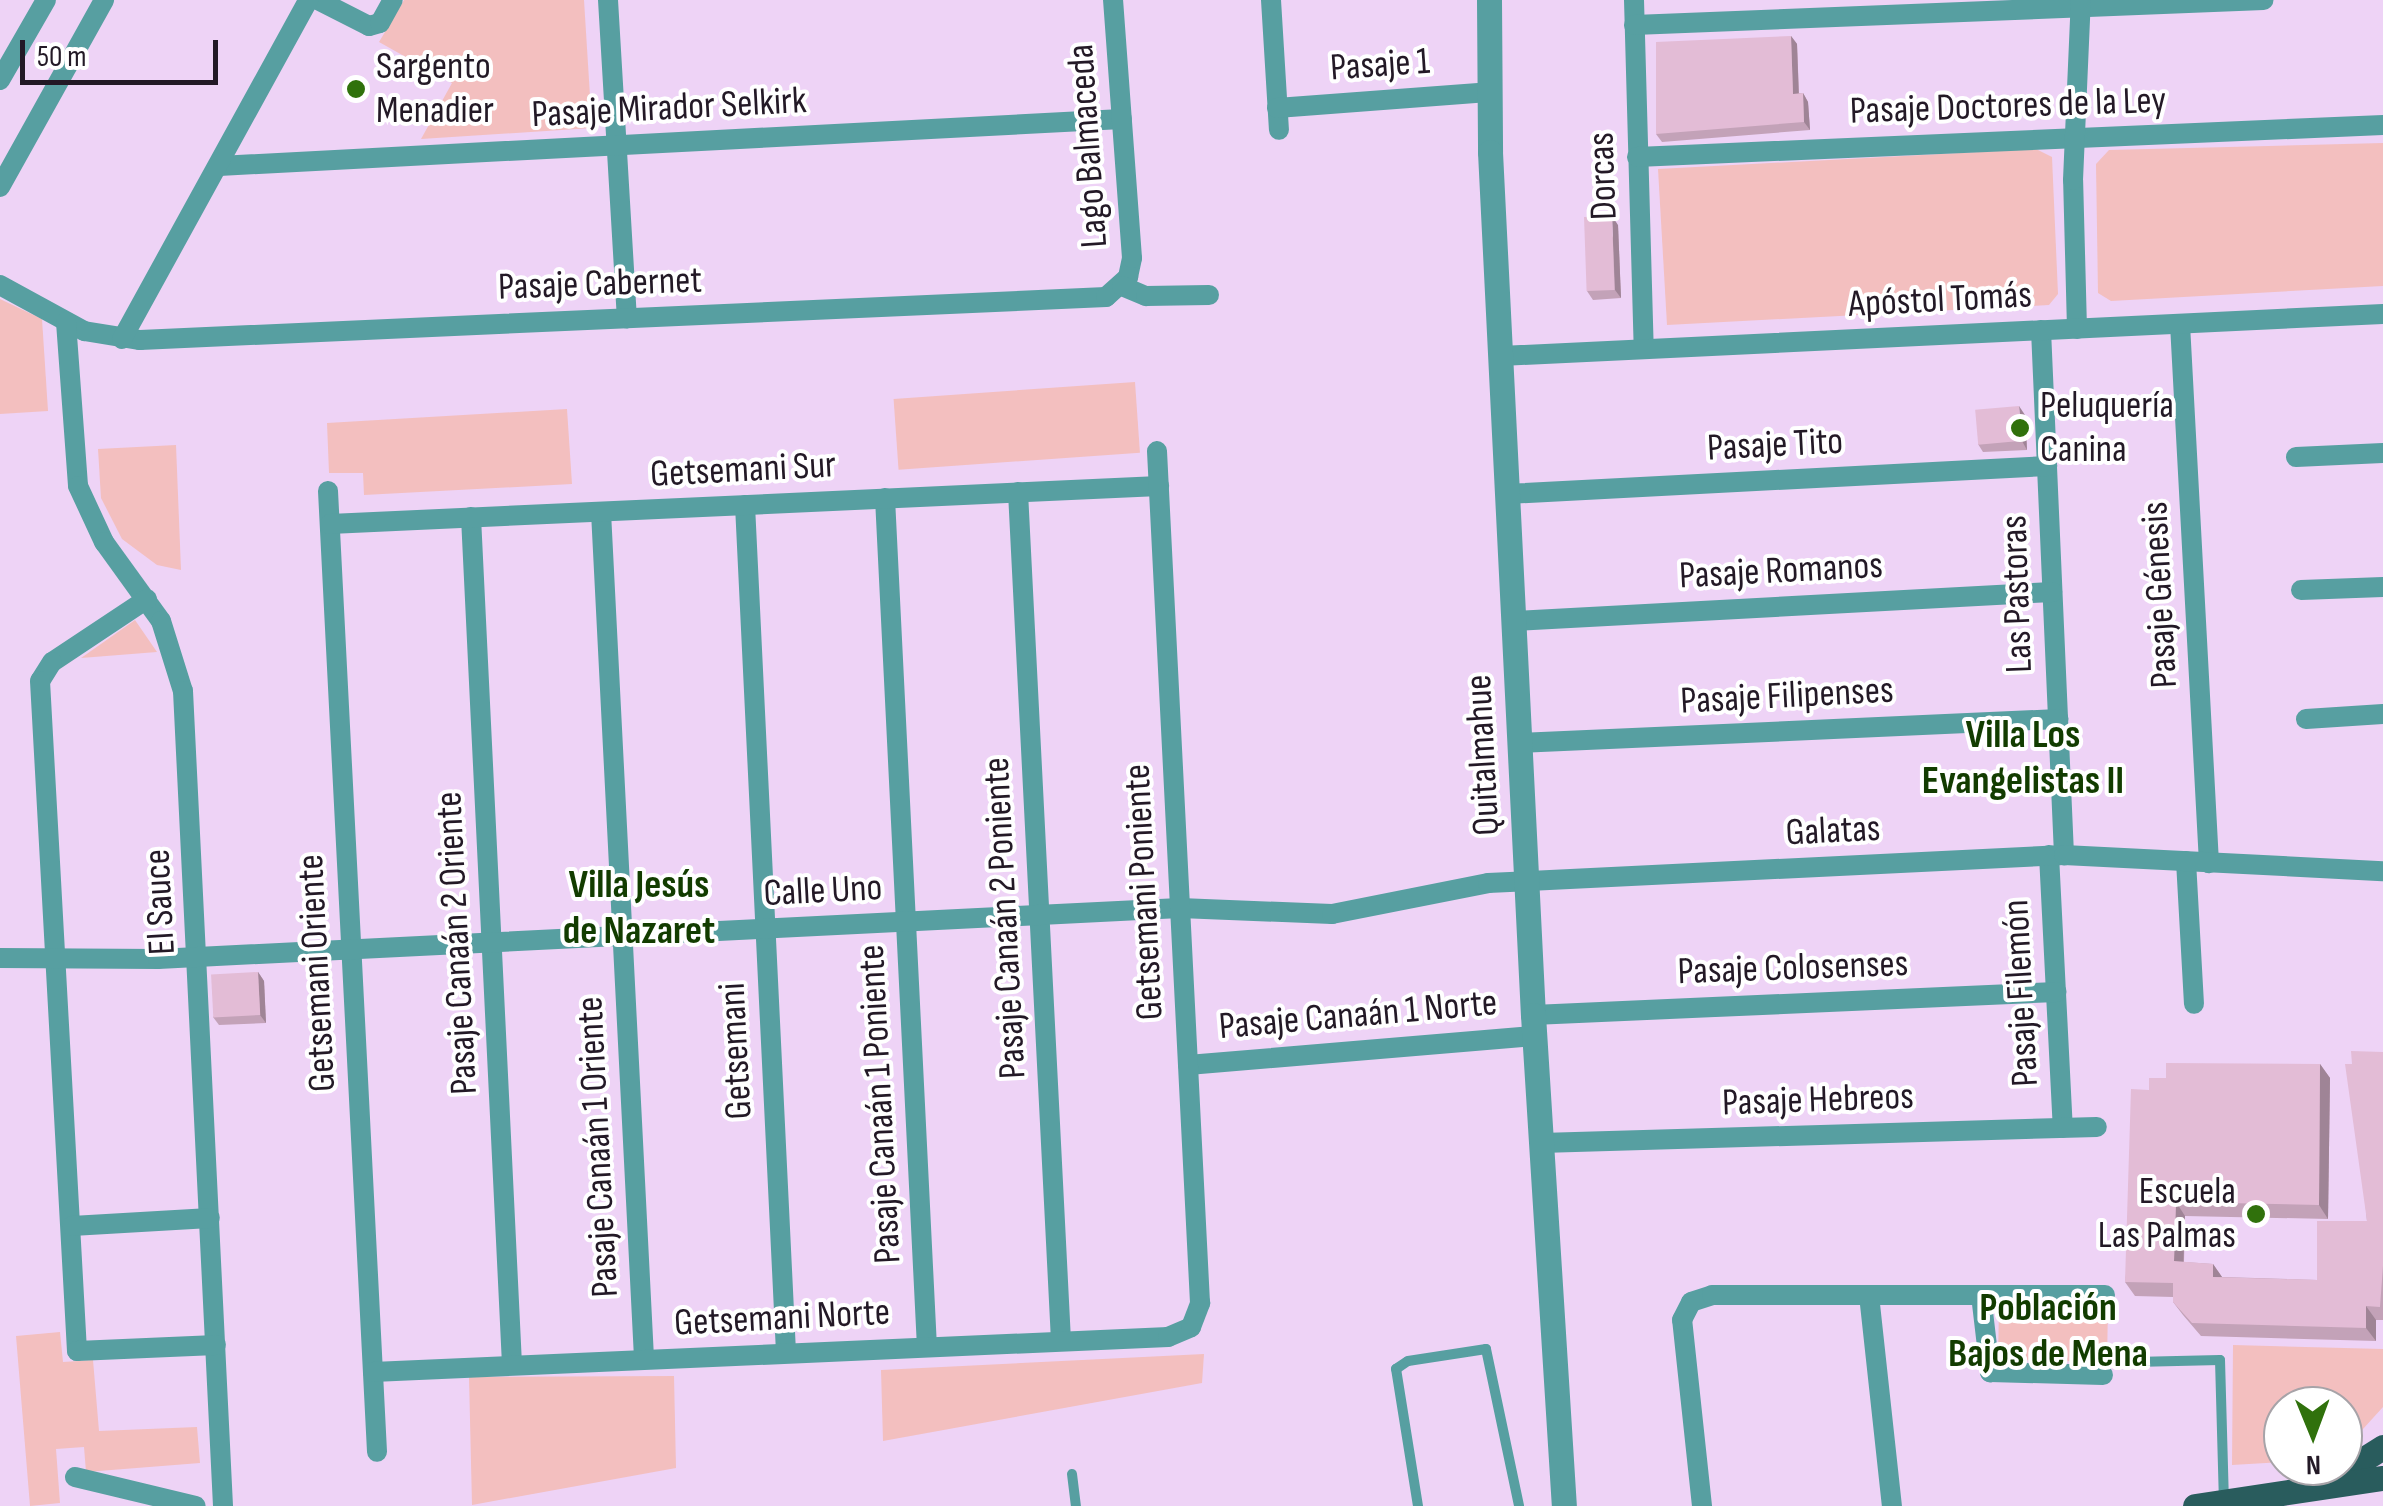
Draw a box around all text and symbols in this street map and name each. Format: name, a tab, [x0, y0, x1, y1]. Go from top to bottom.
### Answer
scale bar	[25, 20, 222, 82]
text: 50 m	[37, 39, 86, 75]
street label: Pasaje 1	[1329, 39, 1431, 91]
street label: Lago Balmaceda	[1058, 43, 1118, 249]
place label: Sargento Menadier	[376, 44, 494, 133]
marker: Sargento Menadier	[345, 78, 367, 100]
street label: Pasaje Mirador Selkirk	[530, 78, 808, 138]
street label: Pasaje Doctores de la Ley	[1849, 78, 2167, 134]
street label: Dorcas	[1579, 131, 1627, 221]
street label: Pasaje Cabernet	[497, 258, 703, 310]
street label: Apóstol Tomás	[1847, 272, 2033, 328]
place label: Peluquería Canina	[2040, 383, 2174, 472]
marker: Peluquería Canina	[2009, 417, 2031, 439]
street label: Pasaje Tito	[1706, 419, 1844, 471]
street label: Getsemani Sur	[649, 442, 837, 498]
street label: Pasaje Génesis	[2132, 501, 2188, 689]
street label: Las Pastoras	[1991, 514, 2043, 674]
street label: Pasaje Romanos	[1678, 543, 1884, 599]
street label: Pasaje Filipenses	[1679, 668, 1895, 724]
street label: Quitalmahue	[1456, 673, 1510, 837]
district label: Villa Los Evangelistas II	[1922, 711, 2124, 805]
street label: Pasaje Canaán 2 Poniente	[974, 756, 1036, 1080]
street label: Getsemani Poniente	[1115, 763, 1173, 1021]
street label: Pasaje Canaán 2 Oriente	[426, 790, 488, 1096]
street label: Galatas	[1784, 806, 1882, 856]
street label: El Sauce	[134, 848, 186, 956]
street label: Getsemani Oriente	[288, 853, 346, 1093]
district label: Villa Jesús de Nazaret	[563, 861, 715, 955]
street label: Calle Uno	[763, 865, 883, 917]
street label: Pasaje Filemón	[1993, 898, 2049, 1088]
street label: Pasaje Colosenses	[1677, 941, 1909, 995]
street label: Pasaje Canaán 1 Poniente	[849, 943, 911, 1265]
street label: Pasaje Canaán 1 Norte	[1217, 980, 1499, 1050]
street label: Getsemani	[710, 982, 762, 1120]
street label: Pasaje Canaán 1 Oriente	[567, 995, 629, 1299]
street label: Pasaje Hebreos	[1721, 1074, 1915, 1126]
place label: Escuela Las Palmas	[2098, 1169, 2236, 1258]
marker: Escuela Las Palmas	[2245, 1203, 2267, 1225]
district label: Población Bajos de Mena	[1948, 1284, 2148, 1378]
street label: Getsemani Norte	[673, 1290, 891, 1346]
north arrow	[2263, 1386, 2363, 1486]
text: N	[2306, 1448, 2321, 1481]

